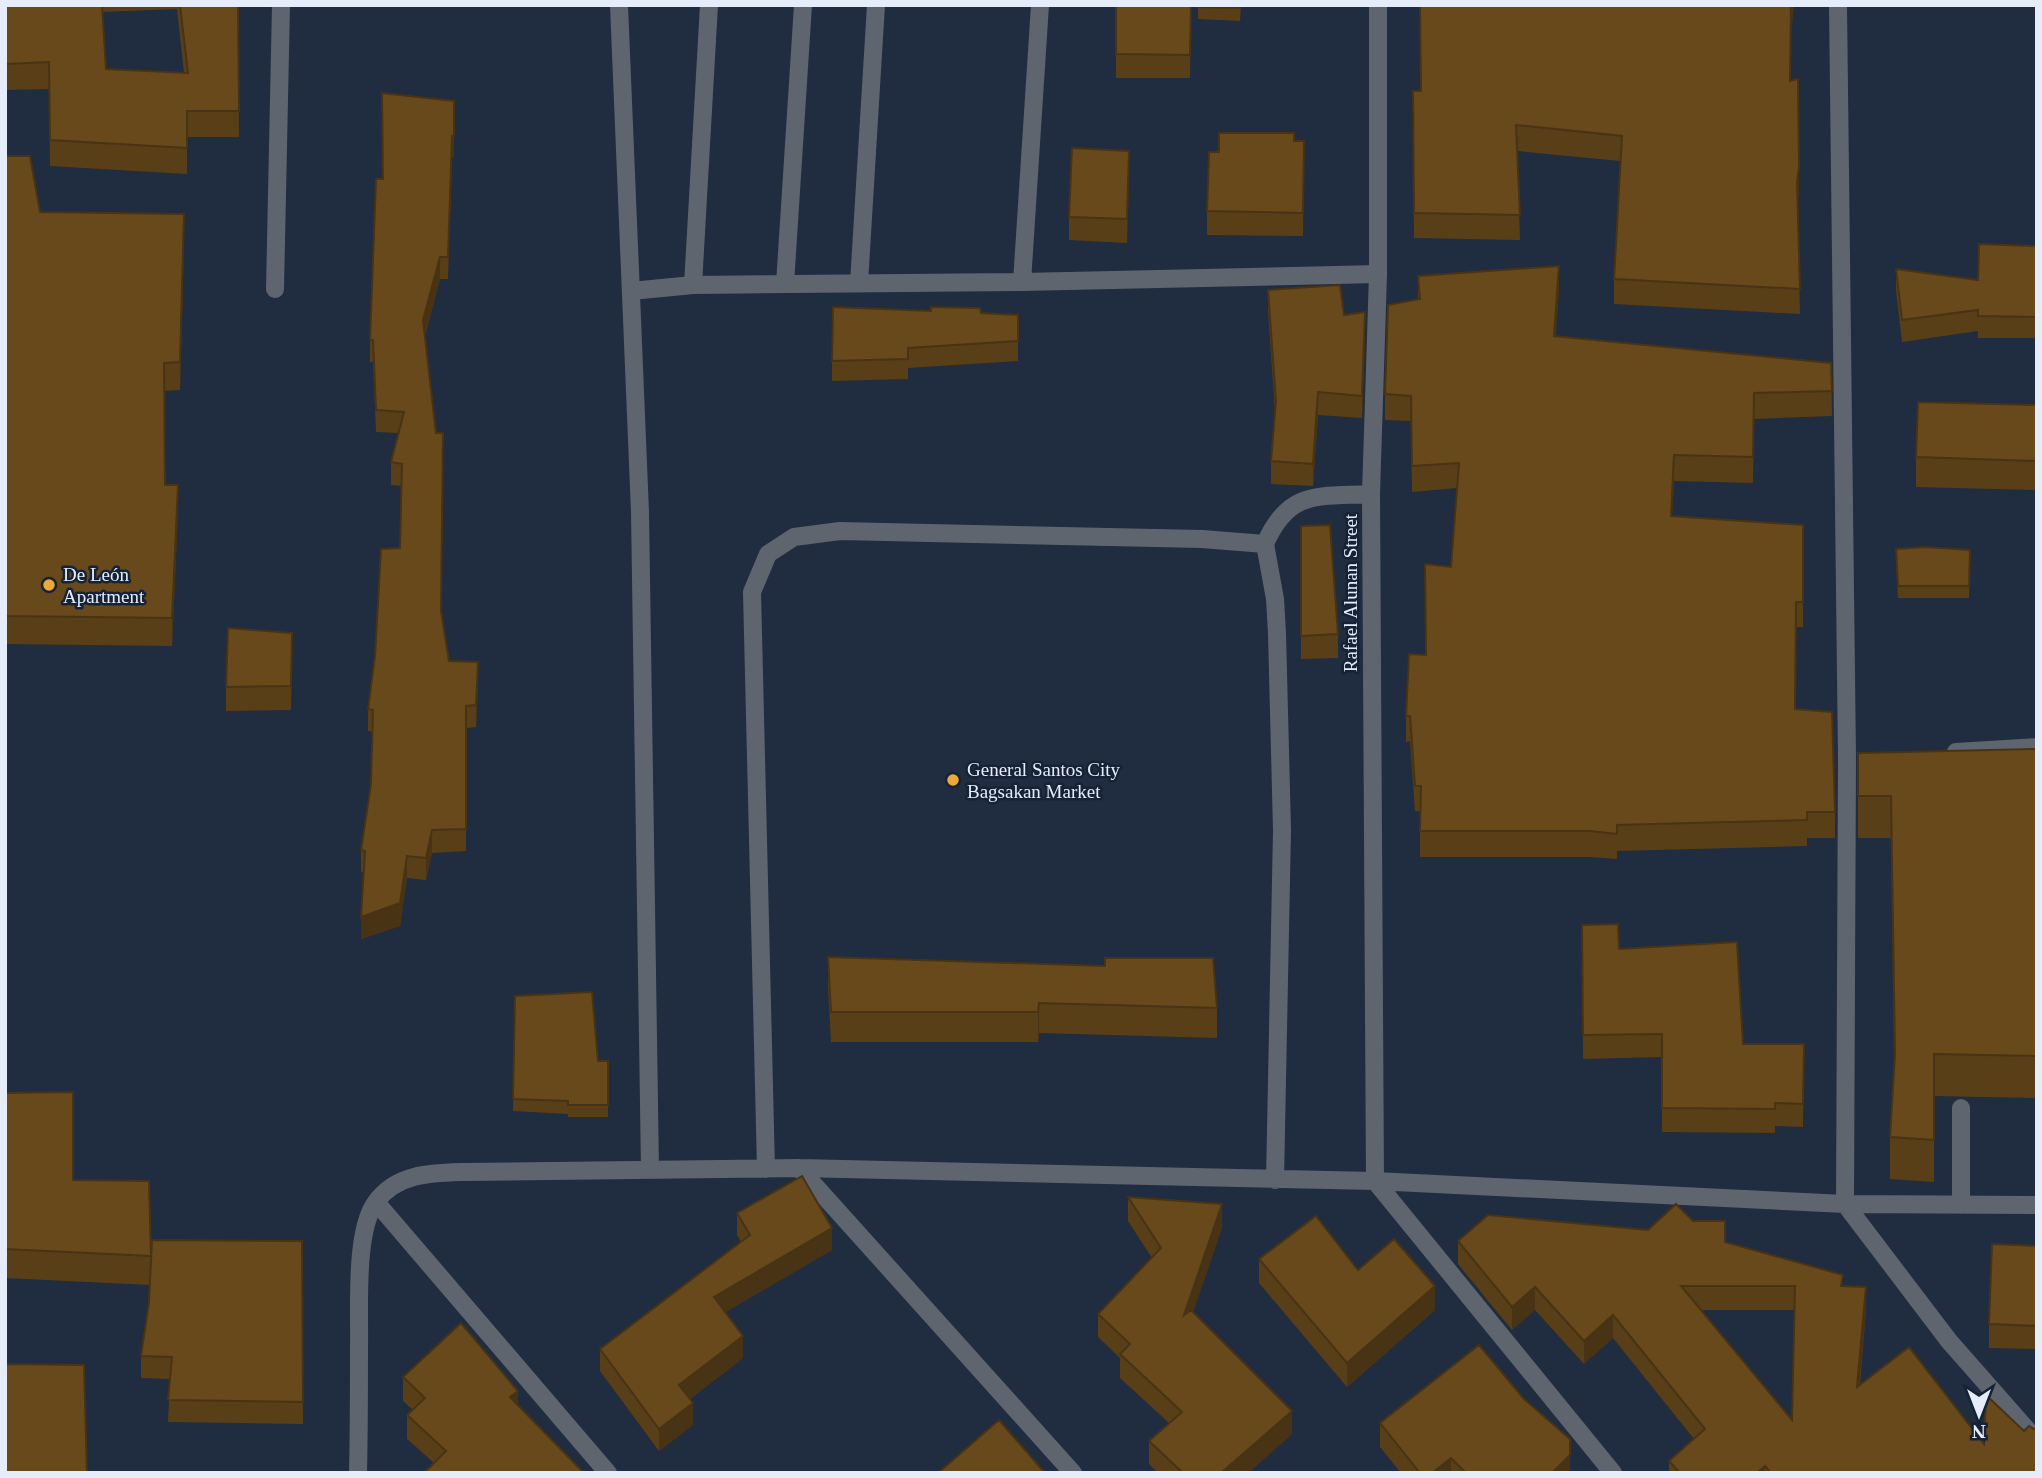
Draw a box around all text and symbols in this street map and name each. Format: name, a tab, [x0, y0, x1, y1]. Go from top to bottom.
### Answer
street label: Rafael Alunan Street	[1340, 513, 1361, 672]
place label: De León Apartment	[63, 564, 145, 607]
marker: De León Apartment	[41, 577, 57, 593]
place label: General Santos City Bagsakan Market	[967, 759, 1121, 802]
marker: General Santos City Bagsakan Market	[945, 772, 961, 788]
north arrow	[1944, 1380, 2014, 1450]
text: N	[1972, 1421, 1986, 1442]

